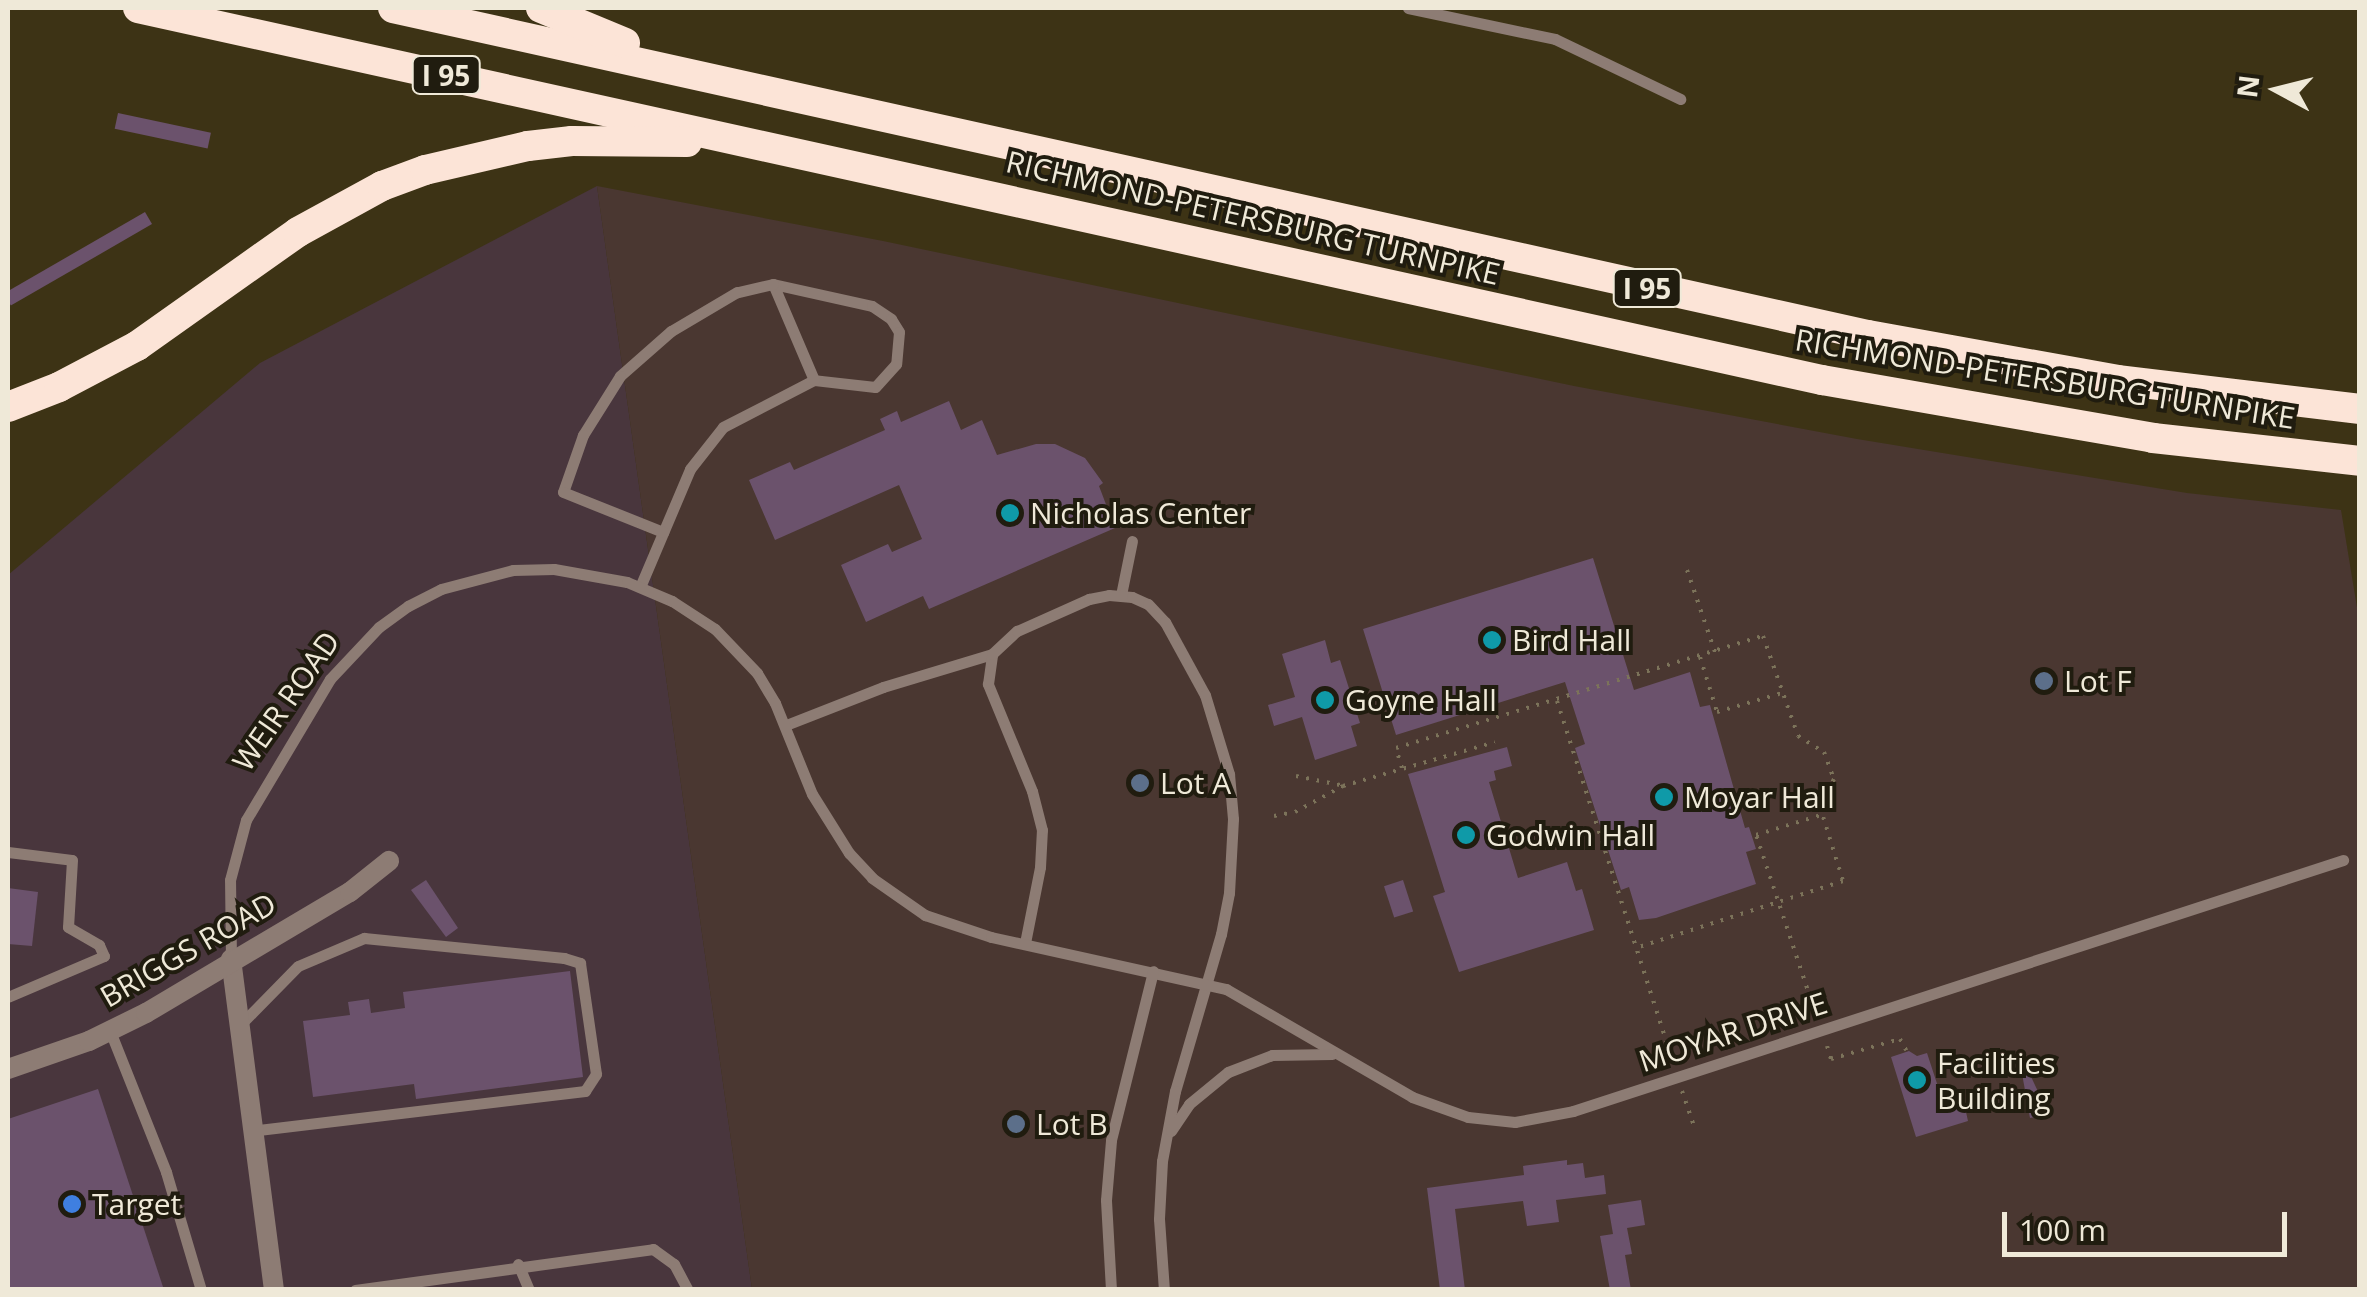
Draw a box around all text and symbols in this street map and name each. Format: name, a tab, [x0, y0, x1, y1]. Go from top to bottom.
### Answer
north arrow	[2227, 40, 2327, 140]
road number: I 95	[411, 52, 481, 98]
text: N	[2227, 73, 2267, 100]
street label: RICHMOND-PETERSBURG TURNPIKE	[1003, 144, 1503, 292]
road number: I 95	[1612, 265, 1682, 311]
street label: RICHMOND-PETERSBURG TURNPIKE	[1793, 322, 2297, 436]
place label: Nicholas Center	[1030, 495, 1251, 531]
marker: Nicholas Center	[999, 502, 1021, 524]
place label: Bird Hall	[1512, 622, 1631, 658]
street label: WEIR ROAD	[225, 624, 347, 778]
marker: Bird Hall	[1481, 629, 1503, 651]
place label: Lot F	[2064, 663, 2132, 699]
marker: Lot F	[2033, 670, 2055, 692]
place label: Goyne Hall	[1345, 682, 1497, 718]
marker: Goyne Hall	[1314, 689, 1336, 711]
place label: Lot A	[1160, 765, 1231, 801]
marker: Lot A	[1129, 772, 1151, 794]
place label: Moyar Hall	[1684, 779, 1835, 815]
marker: Moyar Hall	[1653, 786, 1675, 808]
place label: Godwin Hall	[1486, 817, 1655, 853]
marker: Godwin Hall	[1455, 824, 1477, 846]
street label: BRIGGS ROAD	[94, 885, 282, 1015]
street label: MOYAR DRIVE	[1634, 985, 1832, 1079]
place label: Facilities Building	[1937, 1045, 2056, 1116]
marker: Facilities Building	[1906, 1069, 1928, 1091]
place label: Lot B	[1036, 1106, 1108, 1142]
marker: Lot B	[1005, 1113, 1027, 1135]
place label: Target	[92, 1186, 181, 1222]
scale bar	[2007, 1192, 2292, 1254]
marker: Target	[61, 1193, 83, 1215]
text: 100 m	[2019, 1209, 2106, 1250]

